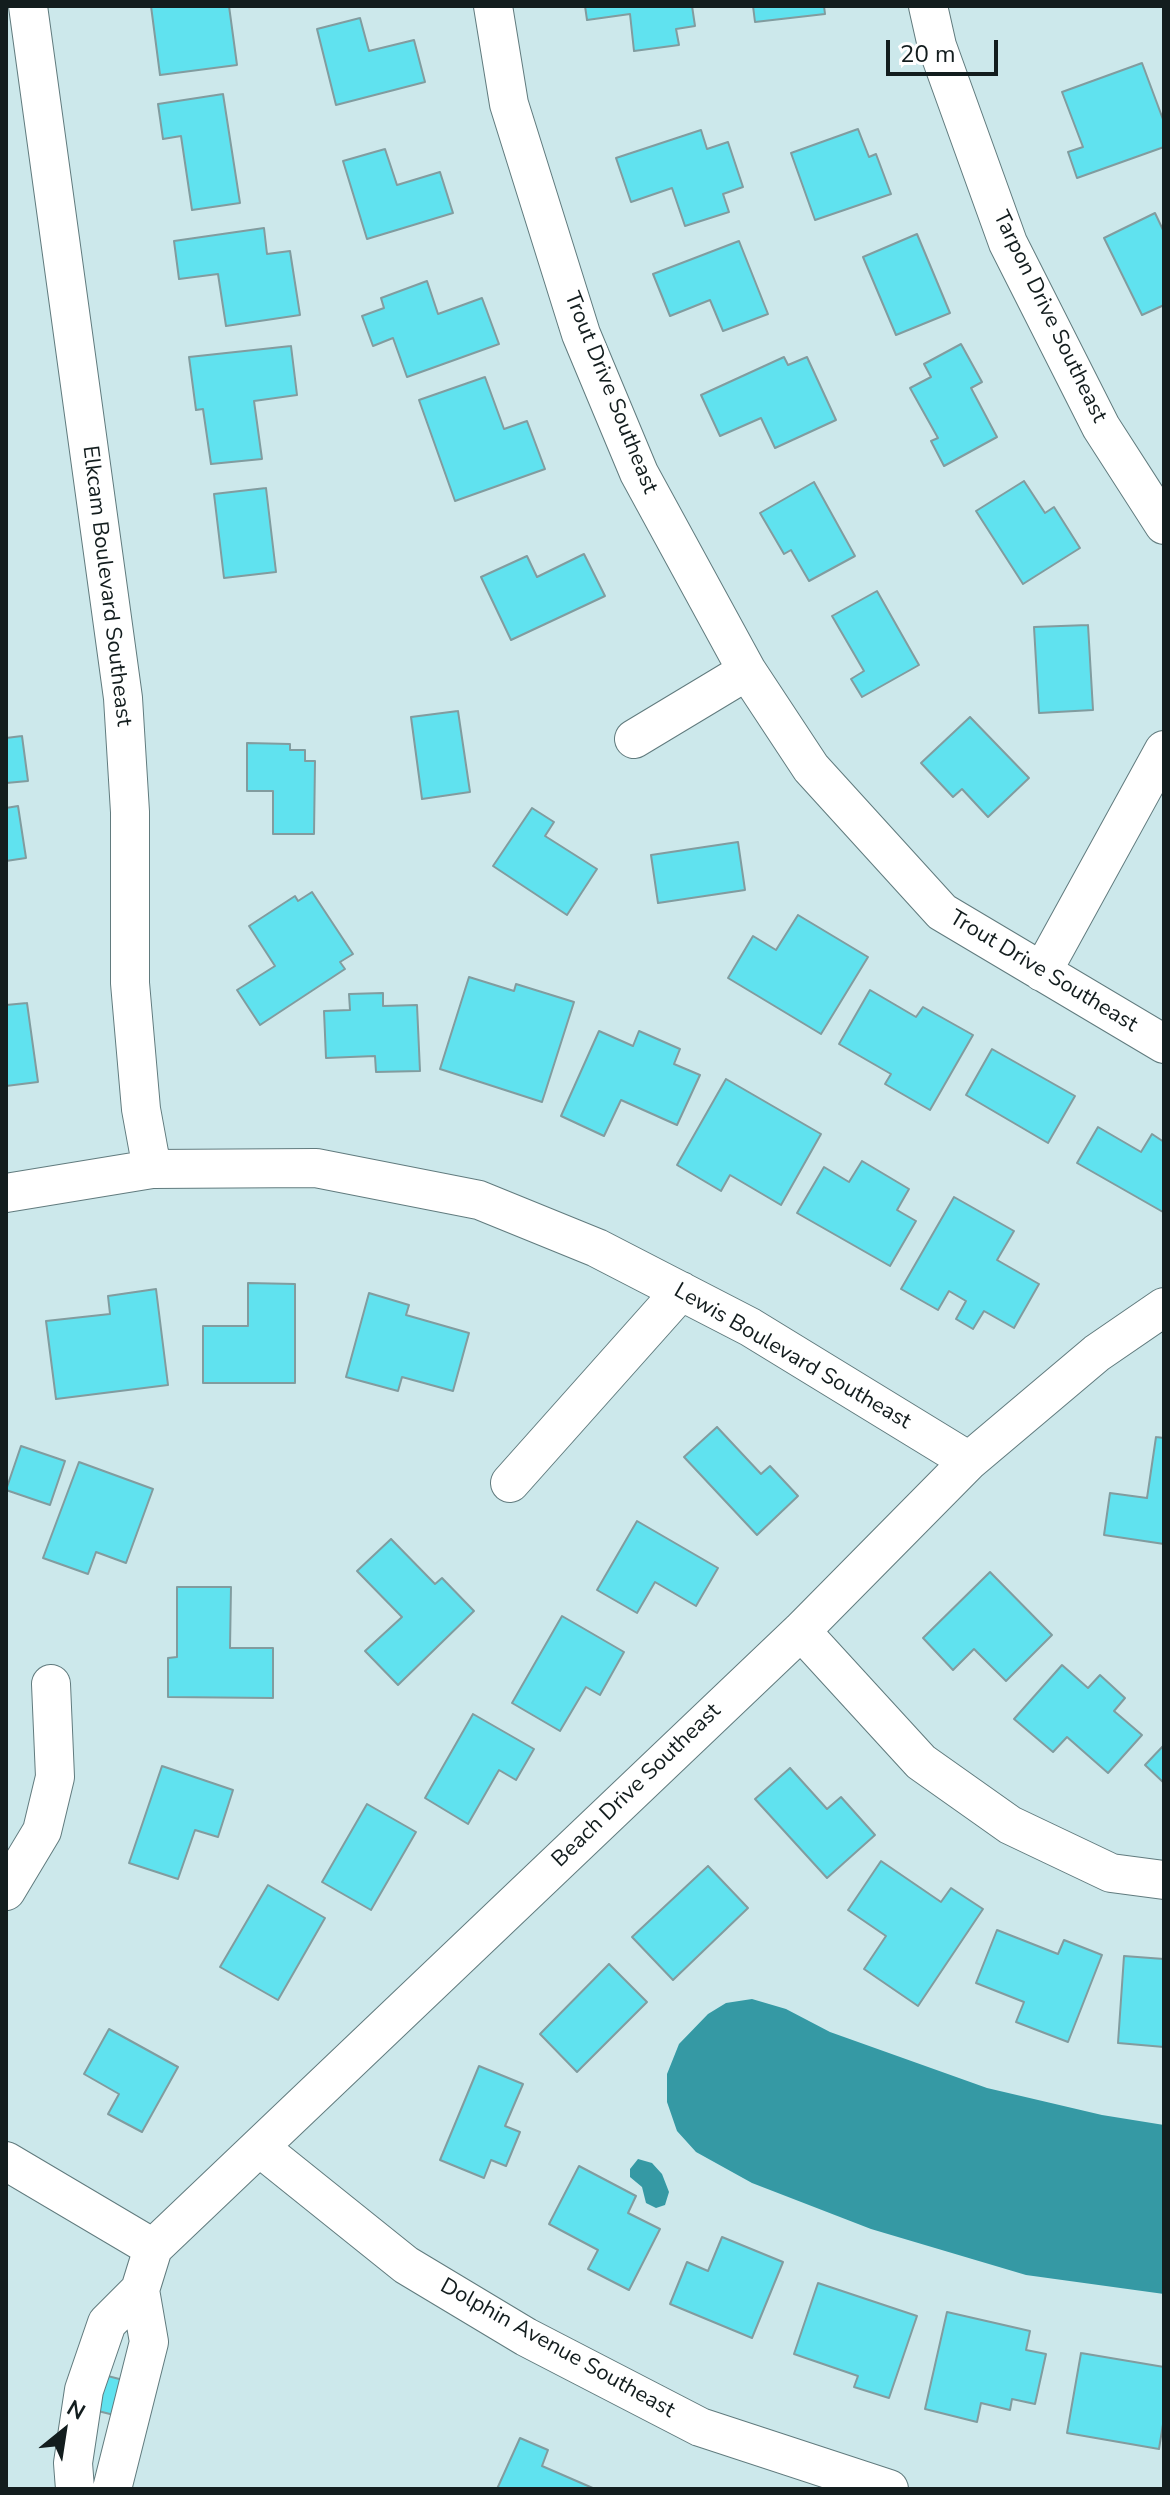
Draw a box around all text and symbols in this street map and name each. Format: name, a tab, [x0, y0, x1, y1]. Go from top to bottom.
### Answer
scale bar	[890, 24, 1002, 74]
text: 20 m	[900, 38, 956, 70]
street label: Tarpon Drive Southeast	[986, 207, 1112, 427]
street label: Trout Drive Southeast	[558, 288, 662, 498]
street label: Elkcam Boulevard Southeast	[76, 444, 136, 728]
street label: Trout Drive Southeast	[944, 905, 1142, 1039]
street label: Lewis Boulevard Southeast	[669, 1278, 915, 1436]
street label: Beach Drive Southeast	[547, 1699, 727, 1873]
street label: Dolphin Avenue Southeast	[435, 2273, 679, 2425]
north arrow	[24, 2391, 104, 2471]
text: N	[61, 2393, 91, 2427]

